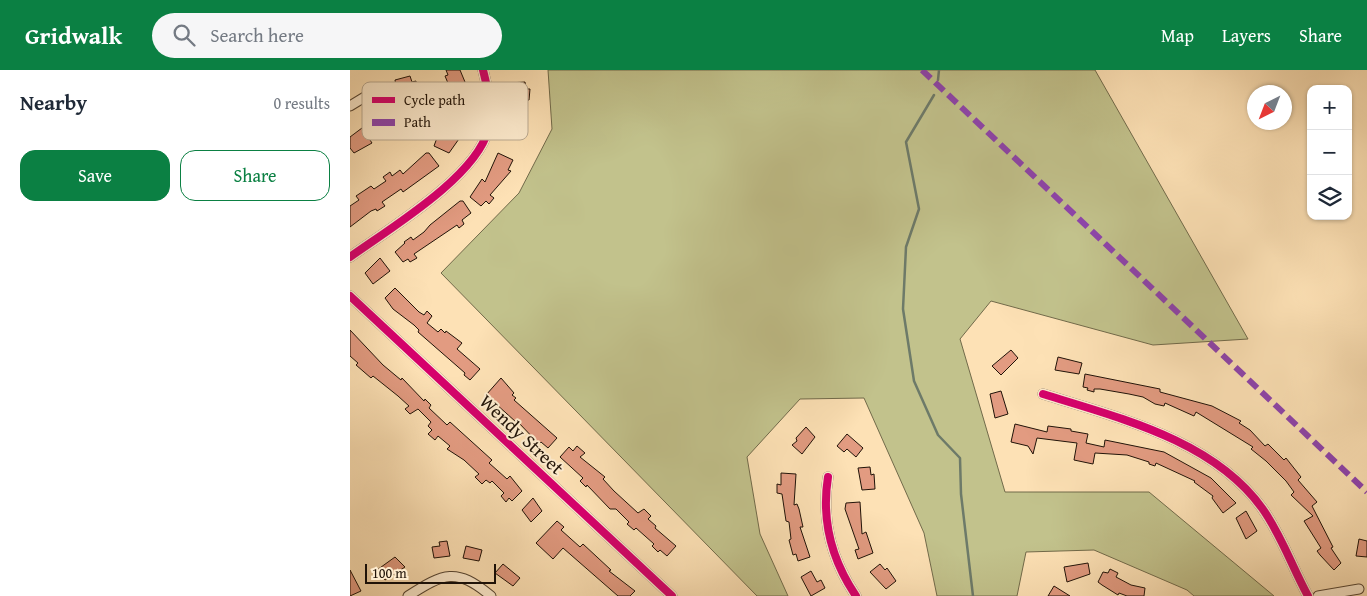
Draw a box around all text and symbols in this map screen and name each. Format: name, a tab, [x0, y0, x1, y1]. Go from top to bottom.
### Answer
search box	[152, 13, 502, 58]
text: Gridwalk	[25, 18, 122, 53]
icon: search	[170, 21, 198, 49]
text: Search here	[210, 21, 304, 49]
text: Map	[1161, 22, 1194, 49]
text: Layers	[1222, 22, 1271, 49]
text: Share	[1299, 22, 1342, 49]
legend	[362, 82, 528, 140]
north arrow	[1247, 85, 1292, 130]
map controls	[1307, 85, 1352, 220]
button: +	[1307, 85, 1352, 130]
text: Nearby	[20, 87, 87, 118]
text: Cycle path	[404, 90, 465, 110]
text: 0 results	[273, 91, 330, 115]
text: Path	[404, 112, 431, 132]
button: −	[1307, 130, 1352, 175]
button: Save	[20, 150, 170, 201]
button: Share	[180, 150, 330, 201]
button: layers	[1307, 175, 1352, 220]
street label: Wendy Street	[473, 387, 571, 481]
scale bar	[365, 561, 496, 584]
text: 100 m	[372, 563, 407, 583]

